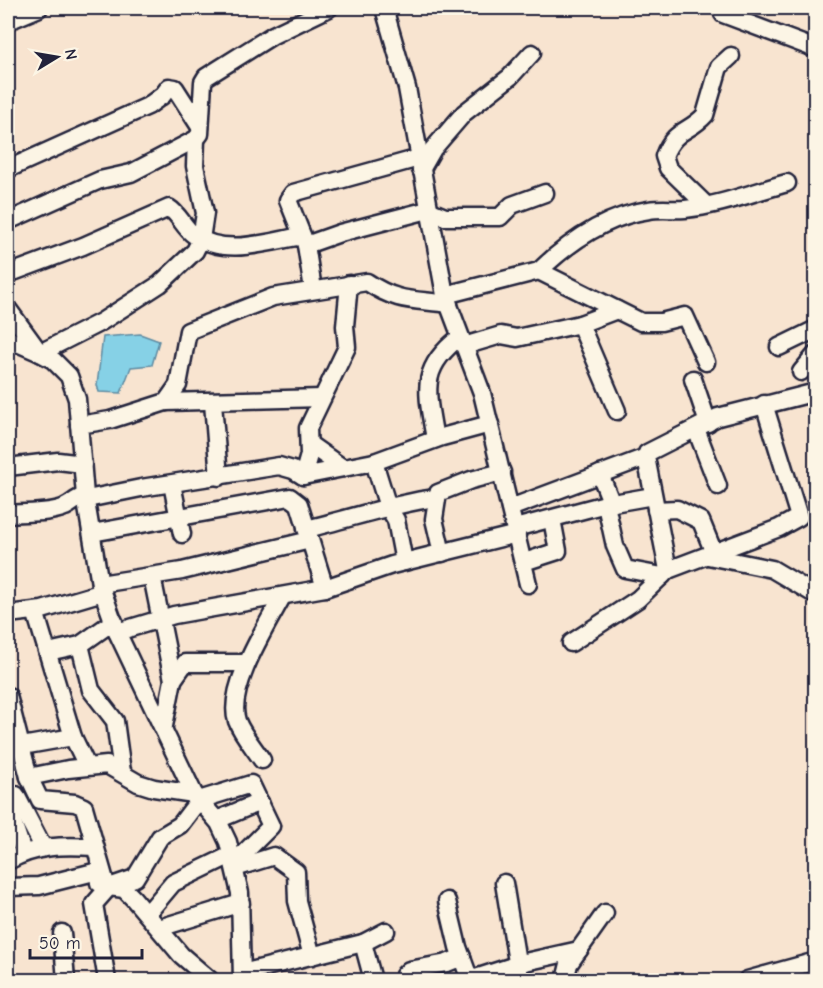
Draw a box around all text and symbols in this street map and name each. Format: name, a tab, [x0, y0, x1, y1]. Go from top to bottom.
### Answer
north arrow	[27, 27, 87, 87]
text: N	[61, 47, 81, 61]
scale bar	[30, 922, 142, 960]
text: 50 m	[39, 933, 81, 954]

